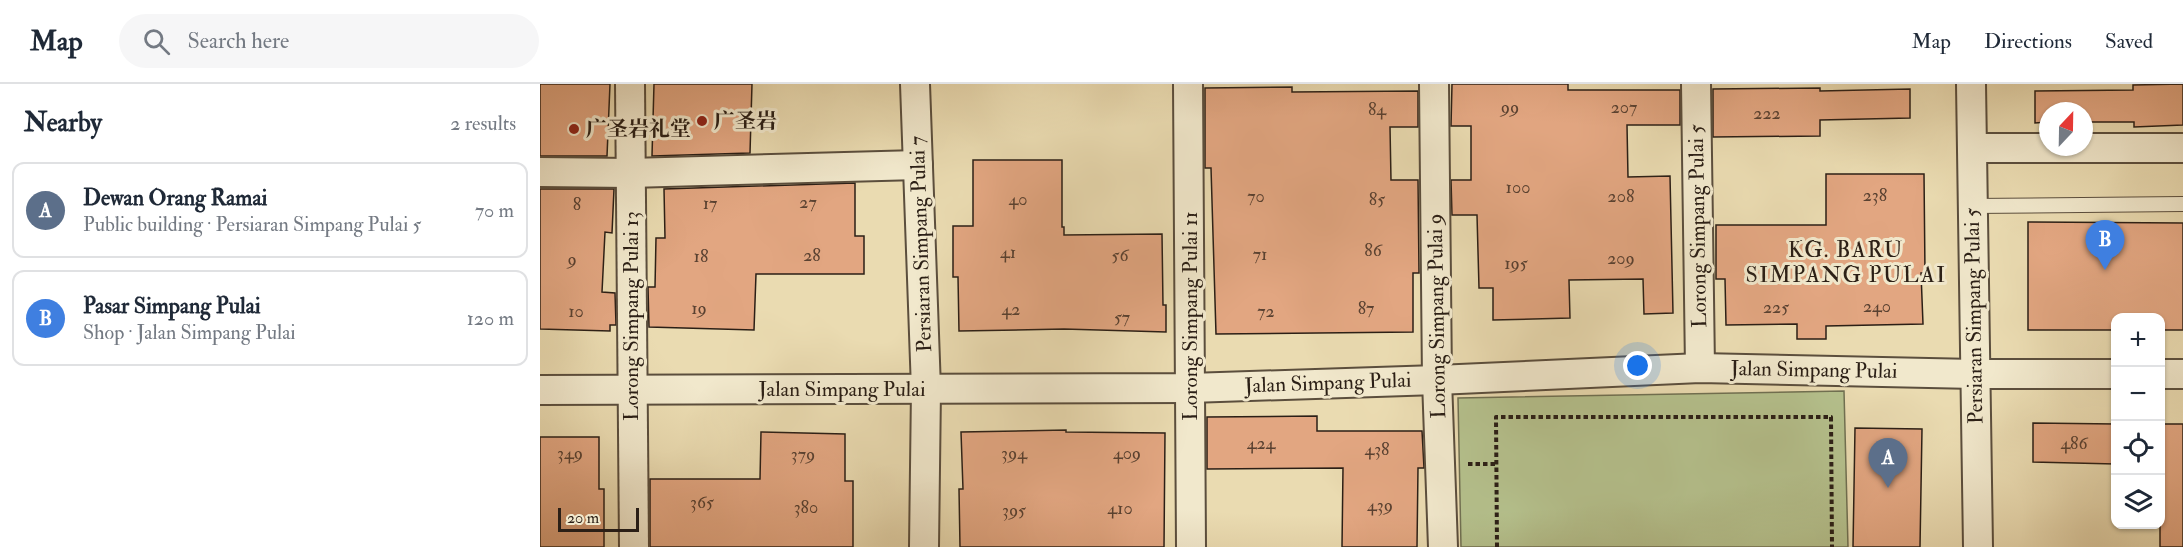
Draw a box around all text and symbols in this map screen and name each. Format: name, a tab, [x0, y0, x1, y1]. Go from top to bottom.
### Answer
search box	[119, 14, 539, 68]
text: Map	[30, 24, 83, 59]
icon: search	[140, 25, 173, 58]
text: Search here	[188, 27, 289, 55]
text: Map	[1911, 28, 1951, 55]
text: Directions	[1984, 28, 2072, 55]
text: Saved	[2105, 28, 2153, 55]
house number: 99	[1499, 96, 1519, 119]
house number: 207	[1611, 96, 1637, 119]
house number: 84	[1368, 98, 1387, 121]
house number: 222	[1753, 102, 1781, 125]
north arrow	[2039, 102, 2093, 156]
text: Nearby	[24, 107, 102, 139]
place label: 广圣岩	[714, 108, 777, 135]
text: 2 results	[450, 111, 516, 136]
marker: 广圣岩	[695, 114, 709, 128]
place label: 广圣岩礼堂	[586, 116, 691, 143]
marker: 广圣岩礼堂	[567, 122, 581, 136]
street label: Lorong Simpang Pulai 5	[1683, 123, 1713, 328]
street label: Persiaran Simpang Pulai 7	[904, 135, 938, 353]
house number: 100	[1506, 176, 1530, 199]
text: Dewan Orang Ramai	[83, 184, 267, 212]
house number: 238	[1863, 184, 1887, 207]
house number: 70	[1247, 185, 1265, 208]
house number: 208	[1608, 185, 1634, 208]
house number: 40	[1009, 188, 1027, 211]
house number: 85	[1369, 188, 1385, 211]
house number: 27	[799, 191, 817, 214]
house number: 17	[703, 192, 717, 215]
house number: 8	[573, 193, 581, 216]
text: A	[39, 198, 52, 223]
text: 70 m	[475, 198, 514, 223]
street label: Persiaran Simpang Pulai 5	[1959, 207, 1989, 424]
street label: Lorong Simpang Pulai 13	[618, 211, 645, 421]
street label: Lorong Simpang Pulai 11	[1177, 211, 1204, 421]
text: Public building · Persiaran Simpang Pulai 5	[83, 212, 421, 237]
street label: Lorong Simpang Pulai 9	[1422, 213, 1452, 419]
pin: B	[2086, 220, 2124, 270]
district label: KG. BARU SIMPANG PULAI	[1745, 236, 1947, 289]
house number: 86	[1364, 239, 1383, 262]
house number: 41	[1000, 241, 1016, 264]
house number: 71	[1253, 243, 1267, 266]
house number: 28	[803, 244, 821, 267]
house number: 56	[1112, 244, 1129, 267]
house number: 18	[694, 245, 708, 268]
house number: 209	[1607, 247, 1635, 270]
house number: 9	[565, 248, 577, 271]
house number: 195	[1504, 252, 1528, 275]
text: Pasar Simpang Pulai	[83, 292, 261, 320]
house number: 240	[1863, 295, 1891, 318]
house number: 225	[1763, 296, 1789, 319]
house number: 19	[691, 297, 707, 320]
house number: 87	[1358, 297, 1374, 320]
house number: 42	[1002, 298, 1020, 321]
house number: 10	[568, 300, 584, 323]
house number: 72	[1257, 300, 1275, 323]
text: B	[39, 306, 52, 331]
text: 120 m	[467, 306, 514, 331]
house number: 57	[1114, 306, 1130, 329]
map controls	[2111, 313, 2165, 529]
button: +	[2111, 313, 2165, 367]
text: Shop · Jalan Simpang Pulai	[83, 320, 296, 345]
your location	[1623, 351, 1652, 380]
street label: Jalan Simpang Pulai	[1729, 355, 1898, 385]
street label: Jalan Simpang Pulai	[1243, 367, 1412, 399]
button: −	[2111, 367, 2165, 421]
street label: Jalan Simpang Pulai	[758, 376, 926, 403]
button: locate	[2111, 421, 2165, 475]
house number: 424	[1247, 432, 1277, 455]
house number: 486	[2060, 432, 2089, 455]
house number: 438	[1364, 438, 1390, 461]
pin: A	[1868, 438, 1908, 488]
house number: 349	[557, 442, 583, 465]
house number: 394	[1001, 442, 1028, 465]
house number: 409	[1113, 442, 1141, 465]
house number: 379	[791, 443, 815, 466]
button: layers	[2111, 475, 2165, 529]
house number: 365	[690, 491, 714, 514]
house number: 439	[1367, 494, 1393, 517]
house number: 380	[794, 496, 818, 519]
house number: 410	[1107, 497, 1133, 520]
house number: 395	[1002, 499, 1026, 522]
scale bar	[558, 505, 639, 532]
text: 20 m	[567, 508, 599, 528]

